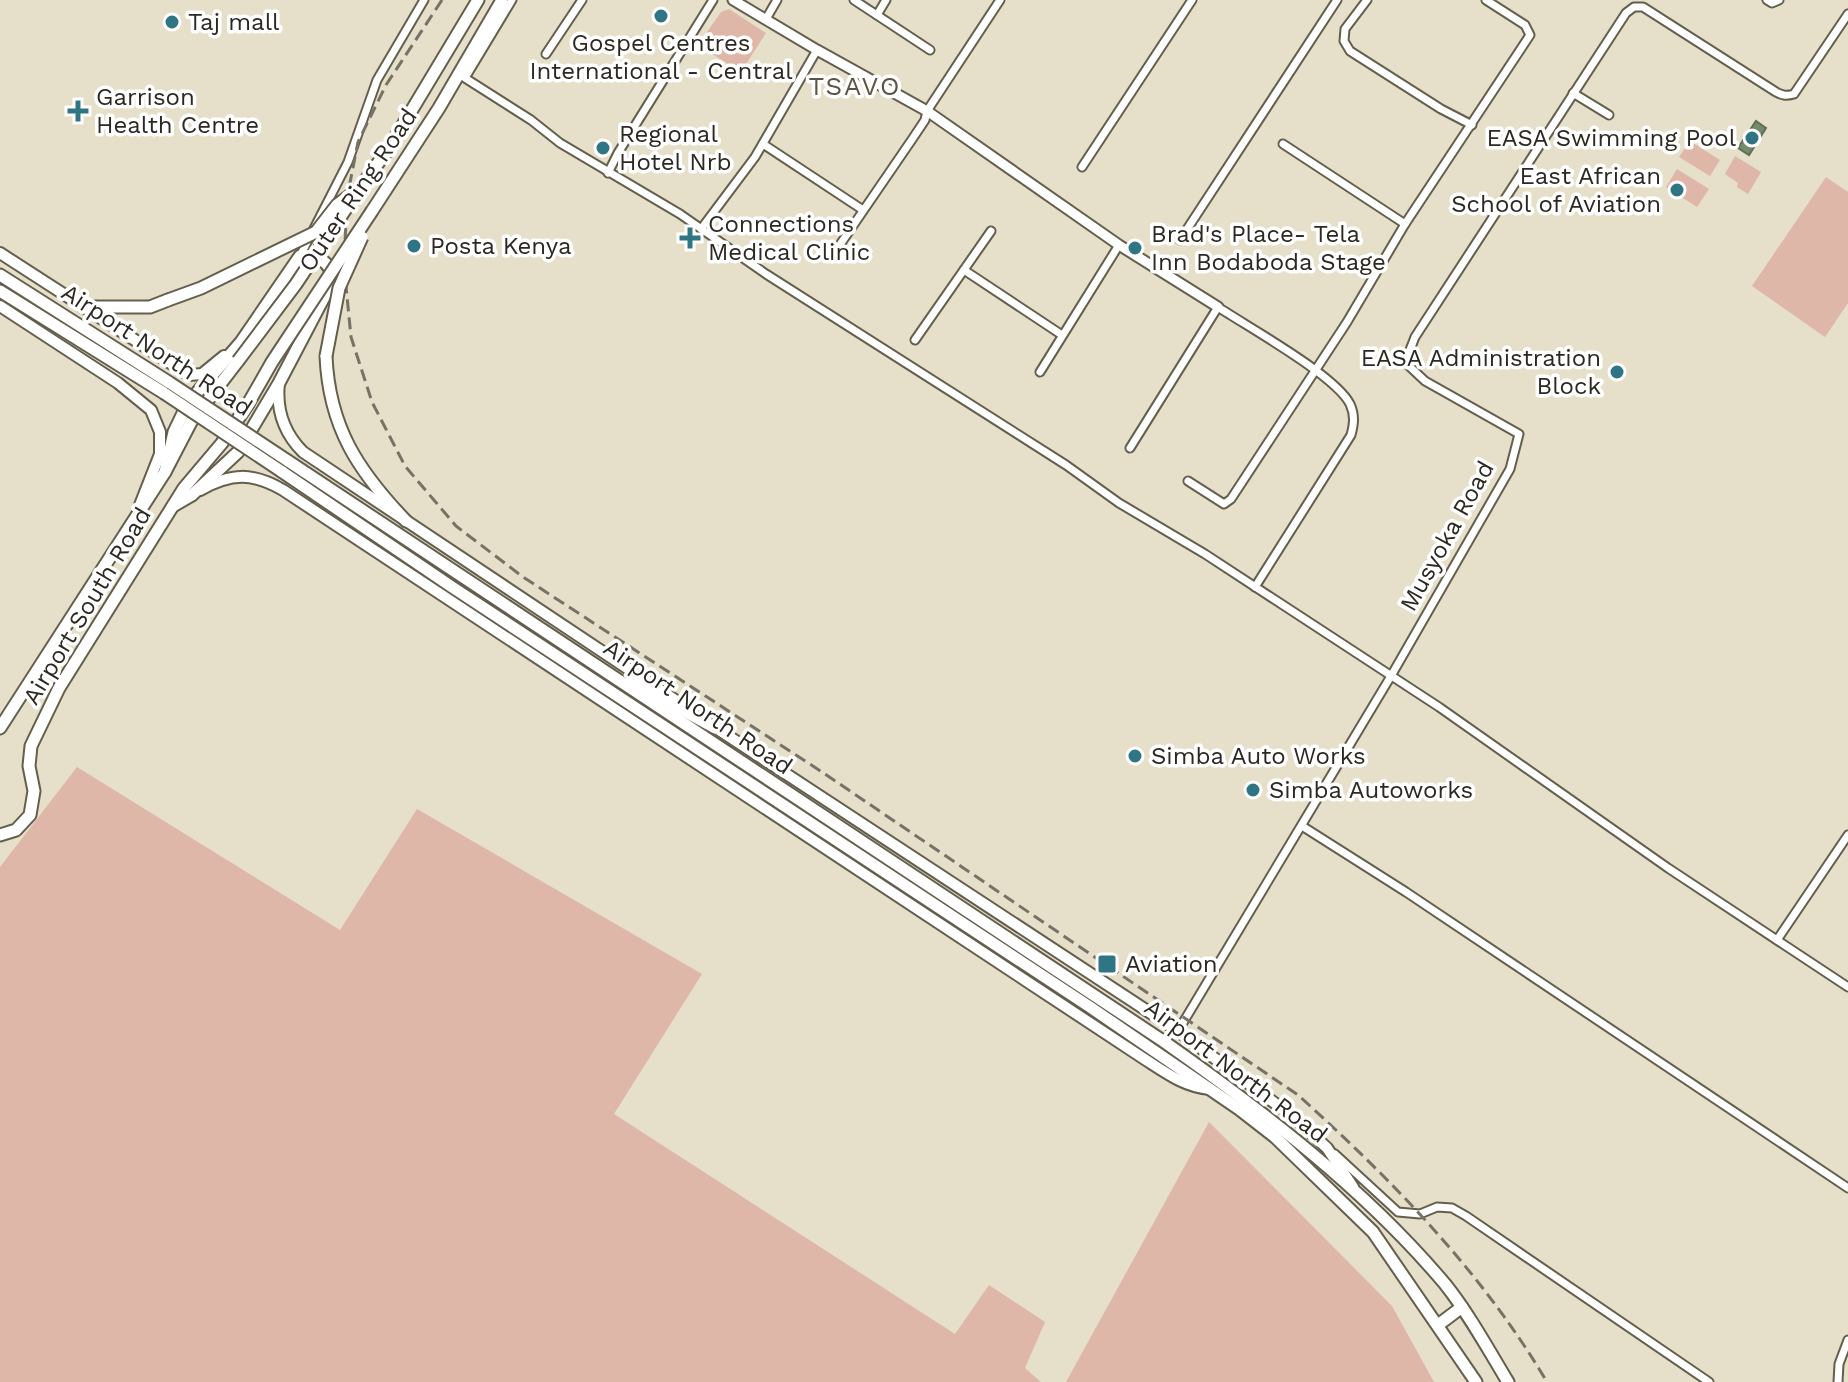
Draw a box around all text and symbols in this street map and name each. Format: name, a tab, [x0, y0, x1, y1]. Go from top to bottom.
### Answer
marker: Gospel Centres International - Central	[652, 7, 670, 25]
place label: Taj mall	[188, 8, 280, 36]
marker: Taj mall	[163, 13, 181, 31]
place label: Gospel Centres International - Central	[529, 29, 793, 85]
district label: TSAVO	[809, 71, 901, 101]
place label: Garrison Health Centre	[96, 83, 259, 139]
marker: Garrison Health Centre	[67, 100, 89, 122]
street label: Outer Ring Road	[293, 103, 423, 277]
place label: Regional Hotel Nrb	[619, 120, 732, 176]
place label: EASA Swimming Pool	[1486, 124, 1737, 152]
marker: EASA Swimming Pool	[1743, 129, 1761, 147]
marker: Regional Hotel Nrb	[594, 139, 612, 157]
place label: East African School of Aviation	[1451, 162, 1661, 218]
marker: East African School of Aviation	[1668, 181, 1686, 199]
place label: Connections Medical Clinic	[708, 210, 870, 266]
place label: Brad's Place- Tela Inn Bodaboda Stage	[1151, 220, 1386, 276]
marker: Connections Medical Clinic	[679, 227, 701, 249]
place label: Posta Kenya	[430, 232, 572, 260]
marker: Posta Kenya	[405, 237, 423, 255]
marker: Brad's Place- Tela Inn Bodaboda Stage	[1126, 239, 1144, 257]
street label: Airport North Road	[57, 278, 257, 422]
place label: EASA Administration Block	[1361, 344, 1601, 400]
marker: EASA Administration Block	[1608, 363, 1626, 381]
street label: Musyoka Road	[1394, 456, 1500, 616]
street label: Airport South Road	[17, 502, 157, 710]
street label: Airport North Road	[598, 634, 798, 780]
place label: Simba Auto Works	[1151, 742, 1366, 770]
marker: Simba Auto Works	[1126, 747, 1144, 765]
place label: Simba Autoworks	[1269, 776, 1473, 804]
marker: Simba Autoworks	[1244, 781, 1262, 799]
place label: Aviation	[1125, 950, 1218, 978]
marker: Aviation	[1096, 953, 1118, 975]
street label: Airport North Road	[1139, 993, 1333, 1149]

